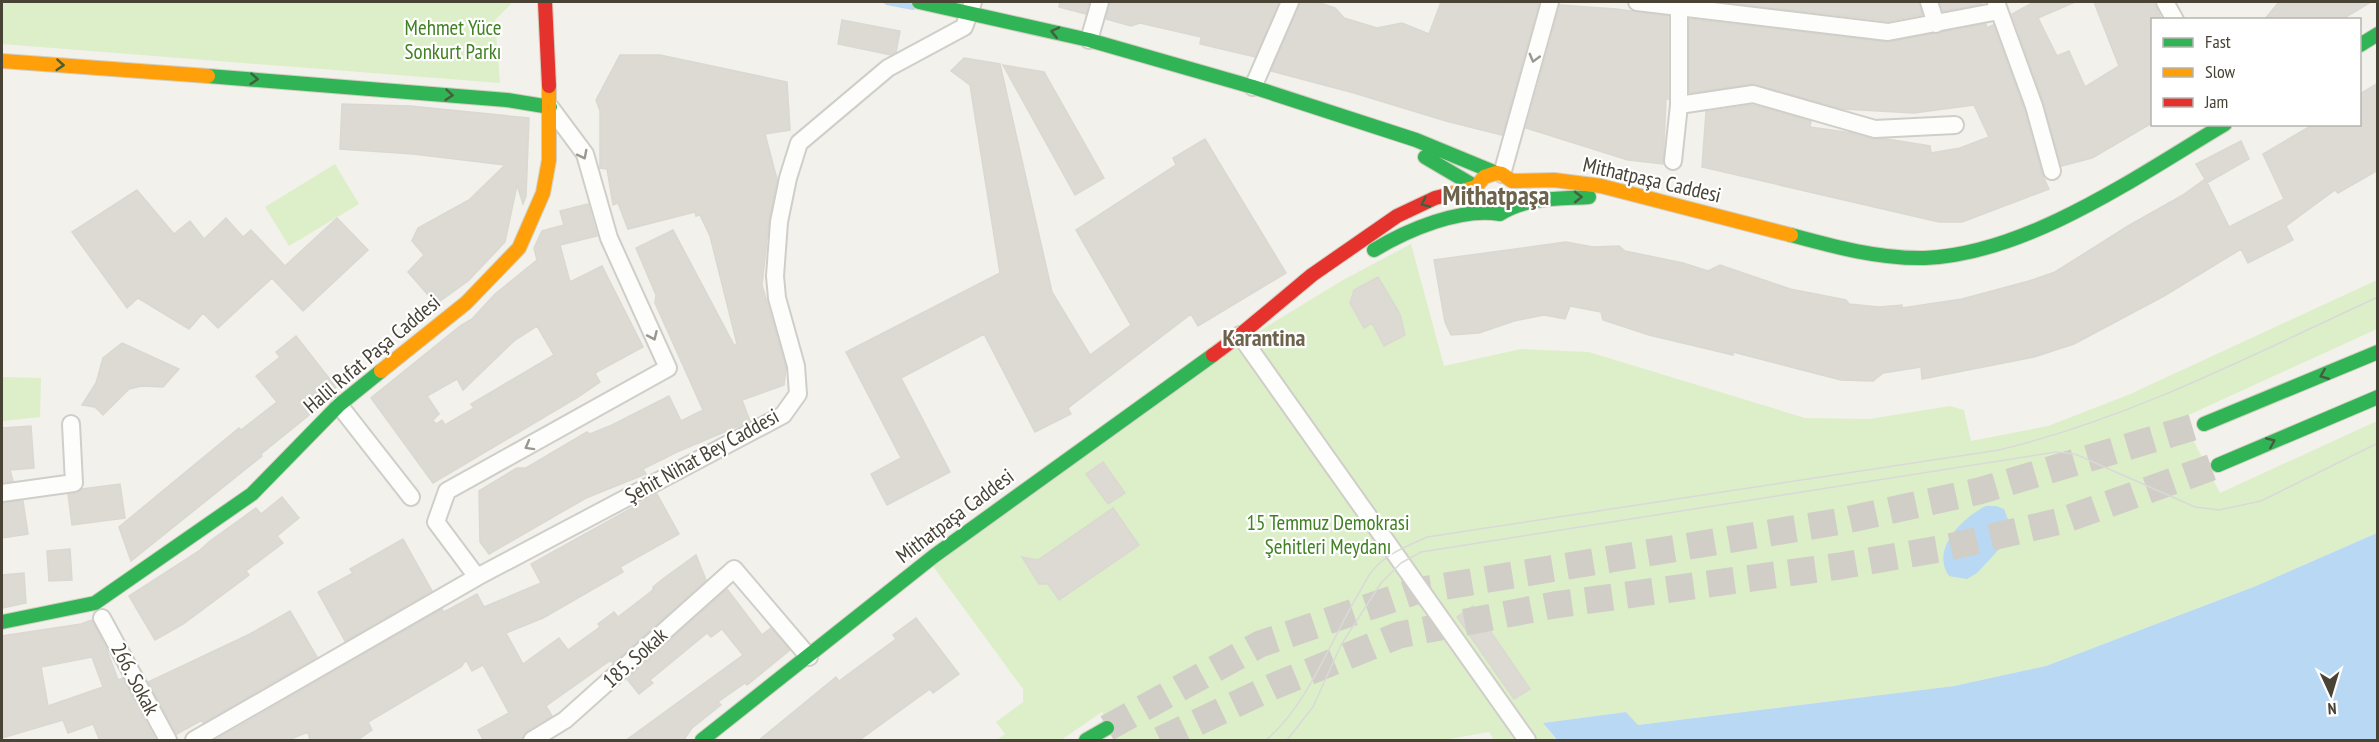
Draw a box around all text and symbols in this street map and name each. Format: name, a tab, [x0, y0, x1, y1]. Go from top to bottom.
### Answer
park label: Mehmet Yüce Sonkurt Parkı	[405, 14, 501, 65]
legend	[2151, 18, 2361, 126]
one-way arrow	[1050, 26, 1060, 39]
text: Fast	[2205, 30, 2231, 53]
one-way arrow	[1529, 53, 1542, 63]
one-way arrow	[55, 58, 64, 71]
text: Slow	[2205, 60, 2236, 83]
one-way arrow	[250, 72, 259, 85]
one-way arrow	[444, 88, 453, 101]
text: Jam	[2204, 90, 2228, 113]
one-way arrow	[576, 148, 587, 159]
street label: Mithatpaşa Caddesi	[1580, 151, 1724, 209]
district label: Mithatpaşa	[1443, 178, 1549, 212]
one-way arrow	[1573, 191, 1582, 204]
one-way arrow	[1421, 195, 1432, 207]
street label: Halil Rıfat Paşa Caddesi	[298, 288, 446, 419]
district label: Karantina	[1223, 322, 1305, 353]
one-way arrow	[646, 329, 658, 340]
one-way arrow	[2319, 368, 2330, 380]
street label: Şehit Nihat Bey Caddesi	[620, 402, 783, 509]
one-way arrow	[2265, 437, 2276, 449]
one-way arrow	[525, 439, 535, 450]
street label: Mithatpaşa Caddesi	[890, 462, 1019, 569]
park label: 15 Temmuz Demokrasi Şehitleri Meydanı	[1246, 509, 1410, 560]
street label: 185. Sokak	[597, 622, 673, 694]
street label: 266. Sokak	[105, 638, 166, 720]
north arrow	[2301, 664, 2361, 724]
text: N	[2327, 699, 2337, 719]

